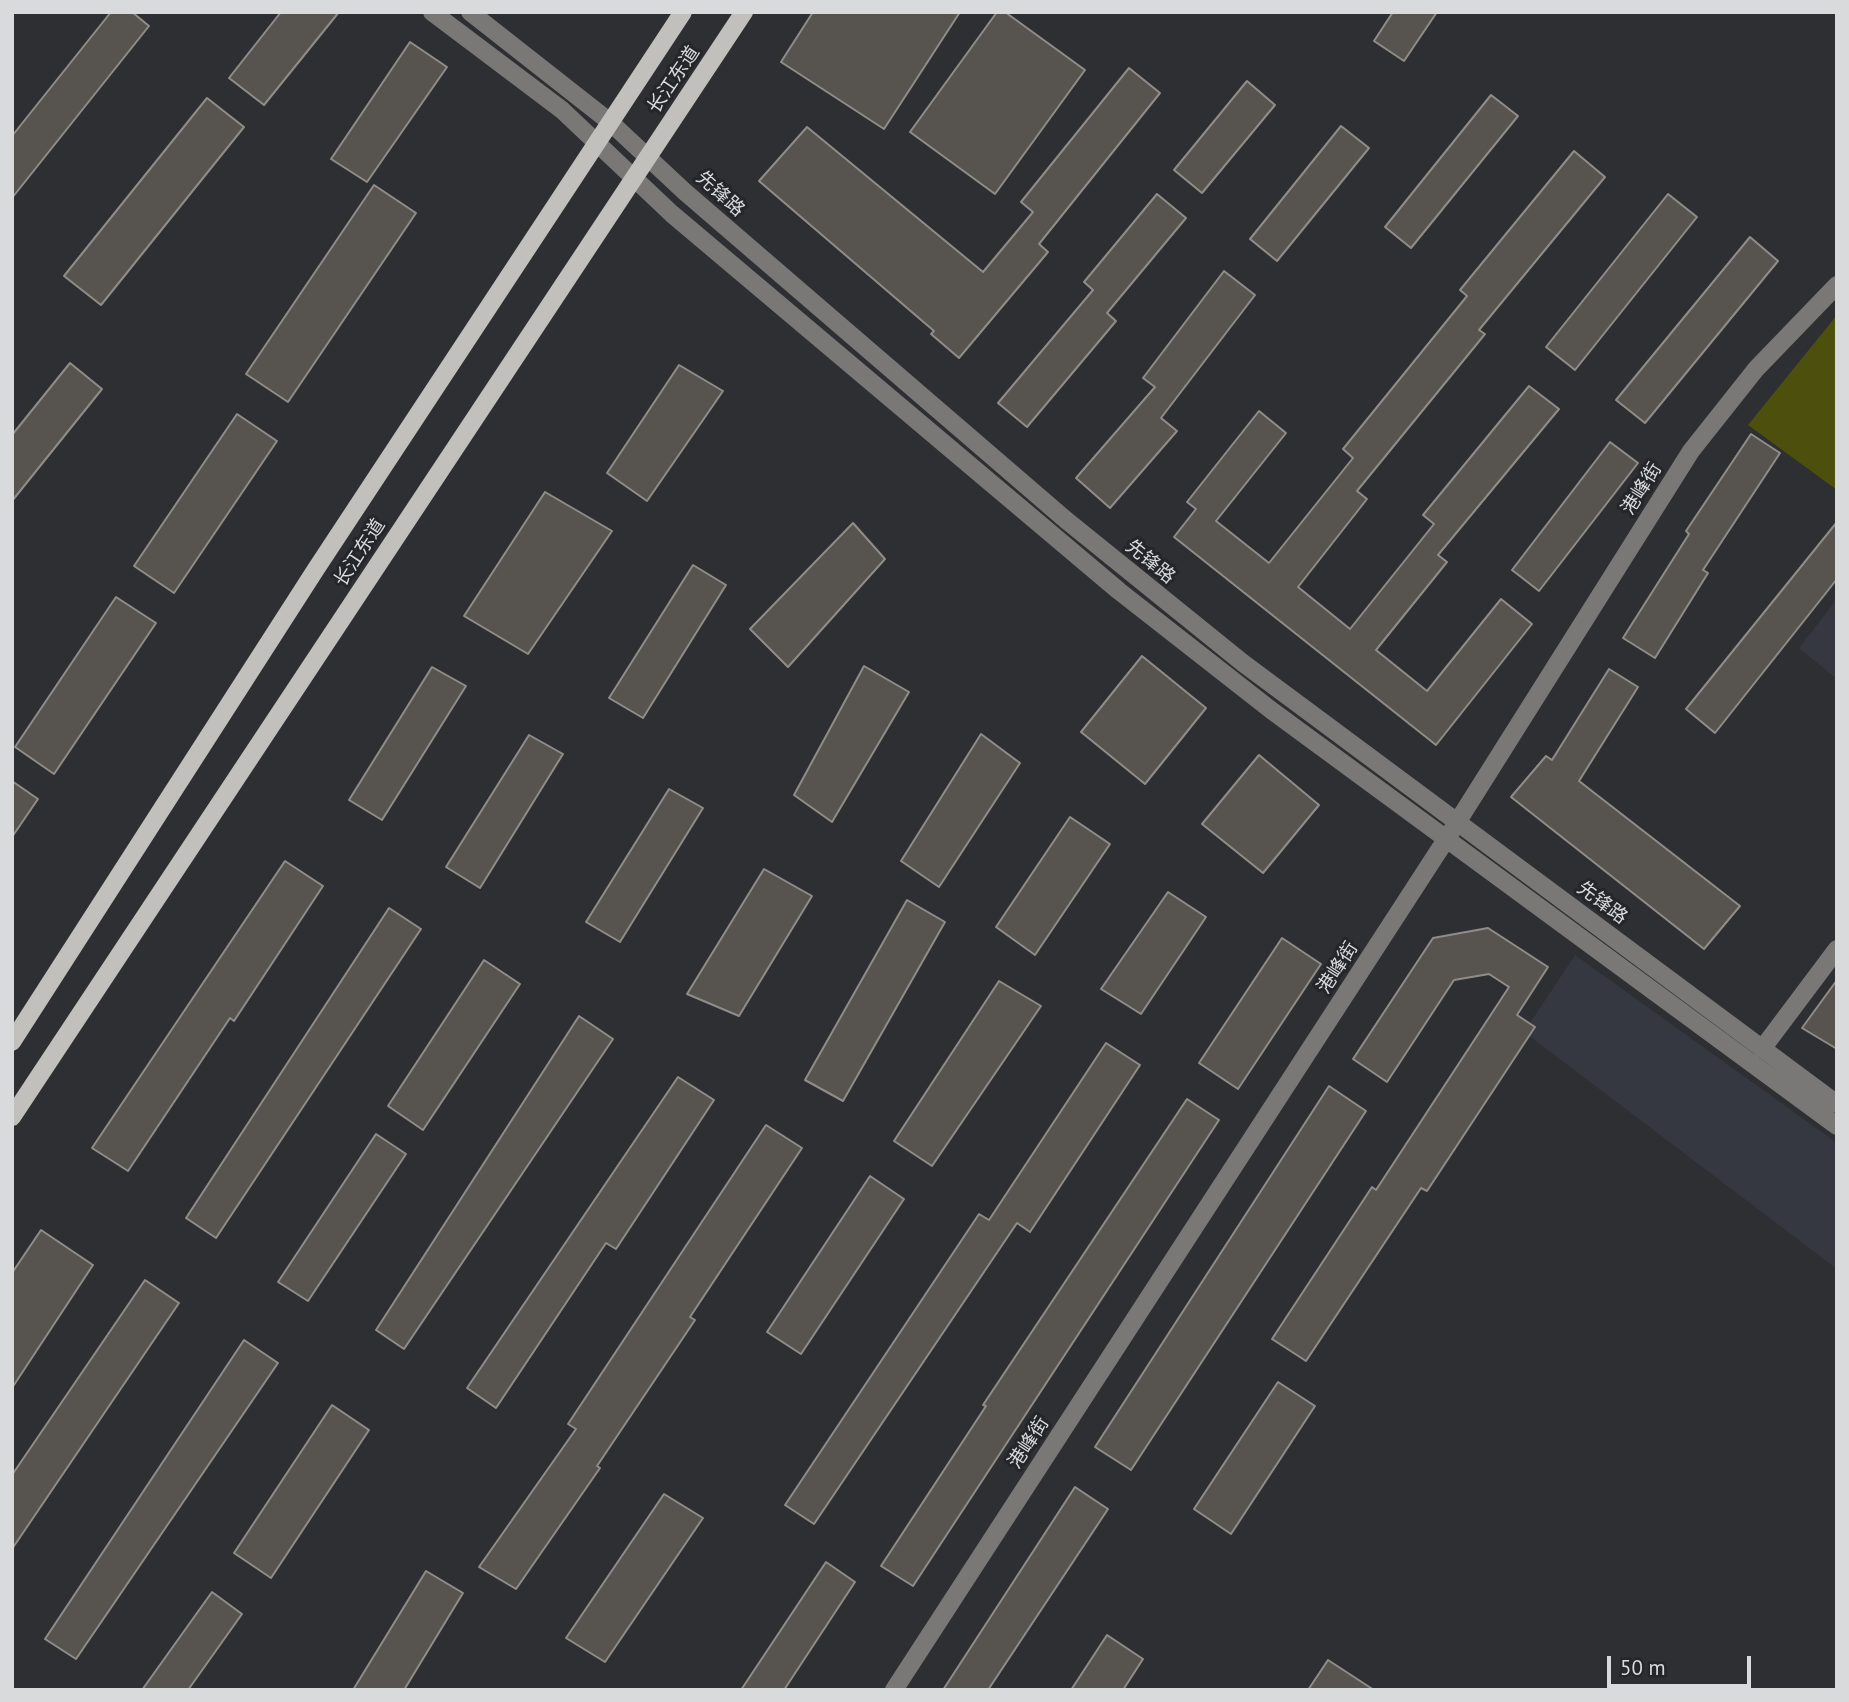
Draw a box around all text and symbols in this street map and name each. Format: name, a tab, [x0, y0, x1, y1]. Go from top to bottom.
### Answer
street label: 长江东道	[643, 42, 705, 118]
street label: 先锋路	[691, 166, 749, 222]
street label: 港峰街	[1617, 459, 1667, 519]
street label: 长江东道	[330, 515, 390, 591]
street label: 先锋路	[1121, 535, 1179, 589]
street label: 先锋路	[1572, 877, 1632, 929]
street label: 港峰街	[1313, 938, 1363, 998]
street label: 港峰街	[1004, 1413, 1054, 1473]
scale bar	[1611, 1642, 1755, 1686]
text: 50 m	[1620, 1654, 1666, 1681]

